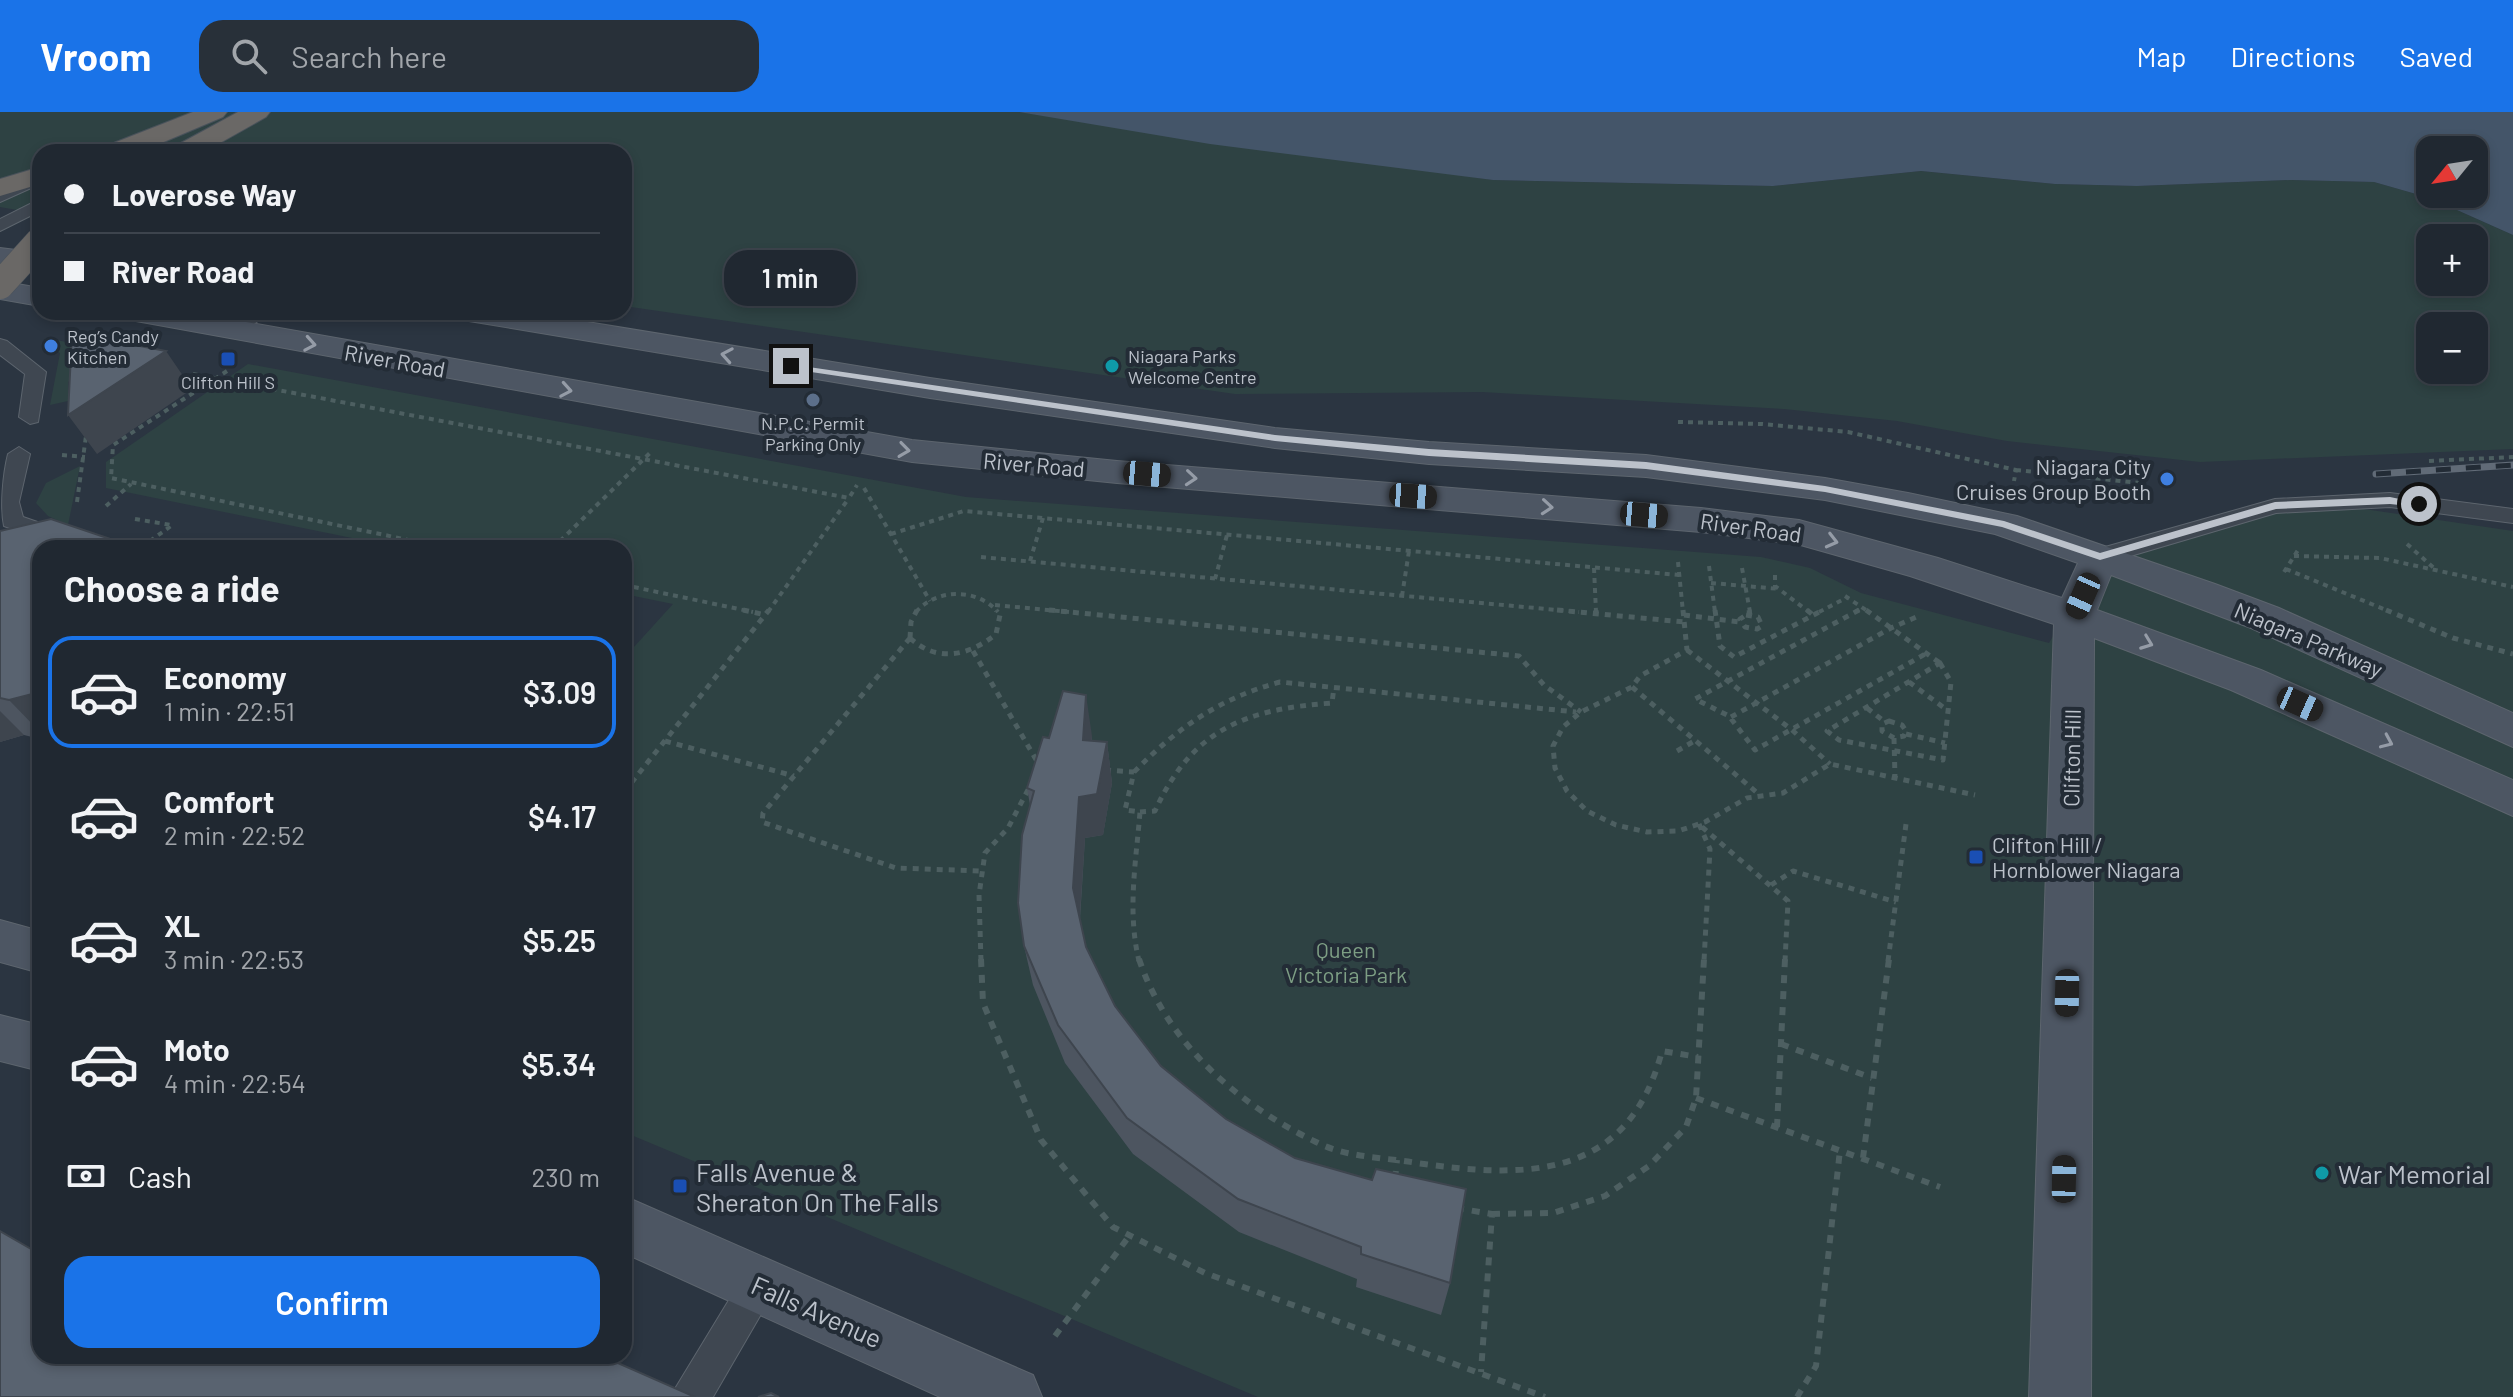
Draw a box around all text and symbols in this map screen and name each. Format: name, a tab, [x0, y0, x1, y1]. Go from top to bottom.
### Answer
search box	[199, 20, 759, 92]
text: Vroom	[40, 33, 151, 79]
icon: search	[227, 34, 271, 78]
text: Search here	[291, 38, 447, 74]
text: Map	[2137, 39, 2186, 73]
text: Directions	[2230, 39, 2356, 73]
text: Saved	[2400, 39, 2473, 73]
north arrow	[2416, 136, 2488, 208]
map controls	[2416, 136, 2488, 384]
text: Loverose Way	[112, 176, 296, 212]
button: +	[2416, 224, 2488, 296]
callout: 1 min	[725, 250, 857, 306]
text: River Road	[112, 253, 254, 289]
text: 1 min	[762, 262, 818, 293]
button: −	[2416, 312, 2488, 384]
place label: Reg’s Candy Kitchen	[67, 325, 159, 368]
one-way arrow	[303, 335, 316, 352]
marker: Reg’s Candy Kitchen	[42, 337, 60, 355]
street label: River Road	[343, 338, 447, 382]
place label: Niagara Parks Welcome Centre	[1128, 345, 1257, 388]
one-way arrow	[720, 348, 734, 365]
route end	[773, 348, 809, 384]
marker: Clifton Hill S	[219, 350, 237, 368]
marker: Niagara Parks Welcome Centre	[1103, 357, 1121, 375]
place label: Clifton Hill S	[181, 371, 275, 393]
one-way arrow	[559, 381, 572, 398]
marker: N.P.C. Permit Parking Only	[804, 391, 822, 409]
place label: N.P.C. Permit Parking Only	[761, 412, 865, 455]
one-way arrow	[898, 441, 911, 458]
street label: River Road	[982, 447, 1086, 481]
place label: Niagara City Cruises Group Booth	[1956, 453, 2151, 504]
car	[1122, 460, 1172, 488]
one-way arrow	[1185, 469, 1198, 486]
marker: Niagara City Cruises Group Booth	[2158, 470, 2176, 488]
car	[1388, 482, 1438, 510]
route start	[2401, 486, 2437, 522]
one-way arrow	[1540, 498, 1553, 515]
car	[1619, 501, 1669, 529]
street label: River Road	[1699, 507, 1803, 547]
one-way arrow	[1825, 531, 1839, 548]
text: Choose a ride	[64, 566, 280, 609]
car	[2062, 569, 2104, 623]
street label: Niagara Parkway	[2231, 596, 2387, 682]
one-way arrow	[2139, 633, 2153, 650]
icon: car	[68, 656, 140, 728]
text: Economy	[164, 659, 287, 695]
text: $3.09	[523, 674, 596, 710]
car	[2273, 683, 2327, 725]
text: 1 min · 22:51	[164, 695, 295, 726]
street label: Clifton Hill	[2057, 709, 2085, 807]
one-way arrow	[2379, 732, 2394, 748]
icon: car	[68, 780, 140, 852]
text: Comfort	[164, 783, 274, 819]
text: $4.17	[528, 798, 596, 834]
text: 2 min · 22:52	[164, 819, 305, 850]
place label: Clifton Hill / Hornblower Niagara	[1992, 831, 2180, 882]
marker: Clifton Hill / Hornblower Niagara	[1967, 848, 1985, 866]
icon: car	[68, 904, 140, 976]
text: XL	[164, 907, 200, 943]
text: $5.25	[522, 922, 596, 958]
park label: Queen Victoria Park	[1285, 936, 1407, 987]
text: 3 min · 22:53	[164, 943, 304, 974]
car	[2055, 969, 2079, 1017]
icon: car	[68, 1028, 140, 1100]
text: Moto	[164, 1031, 230, 1067]
text: $5.34	[521, 1046, 596, 1082]
text: 4 min · 22:54	[164, 1067, 306, 1098]
icon: cash	[64, 1154, 108, 1198]
car	[2052, 1155, 2076, 1203]
place label: Falls Avenue & Sheraton On The Falls	[696, 1156, 939, 1217]
text: Cash	[128, 1158, 192, 1194]
place label: War Memorial	[2338, 1158, 2491, 1189]
text: 230 m	[531, 1161, 600, 1192]
marker: War Memorial	[2313, 1164, 2331, 1182]
marker: Falls Avenue & Sheraton On The Falls	[671, 1177, 689, 1195]
button: Confirm	[64, 1256, 600, 1348]
street label: Falls Avenue	[747, 1268, 887, 1354]

